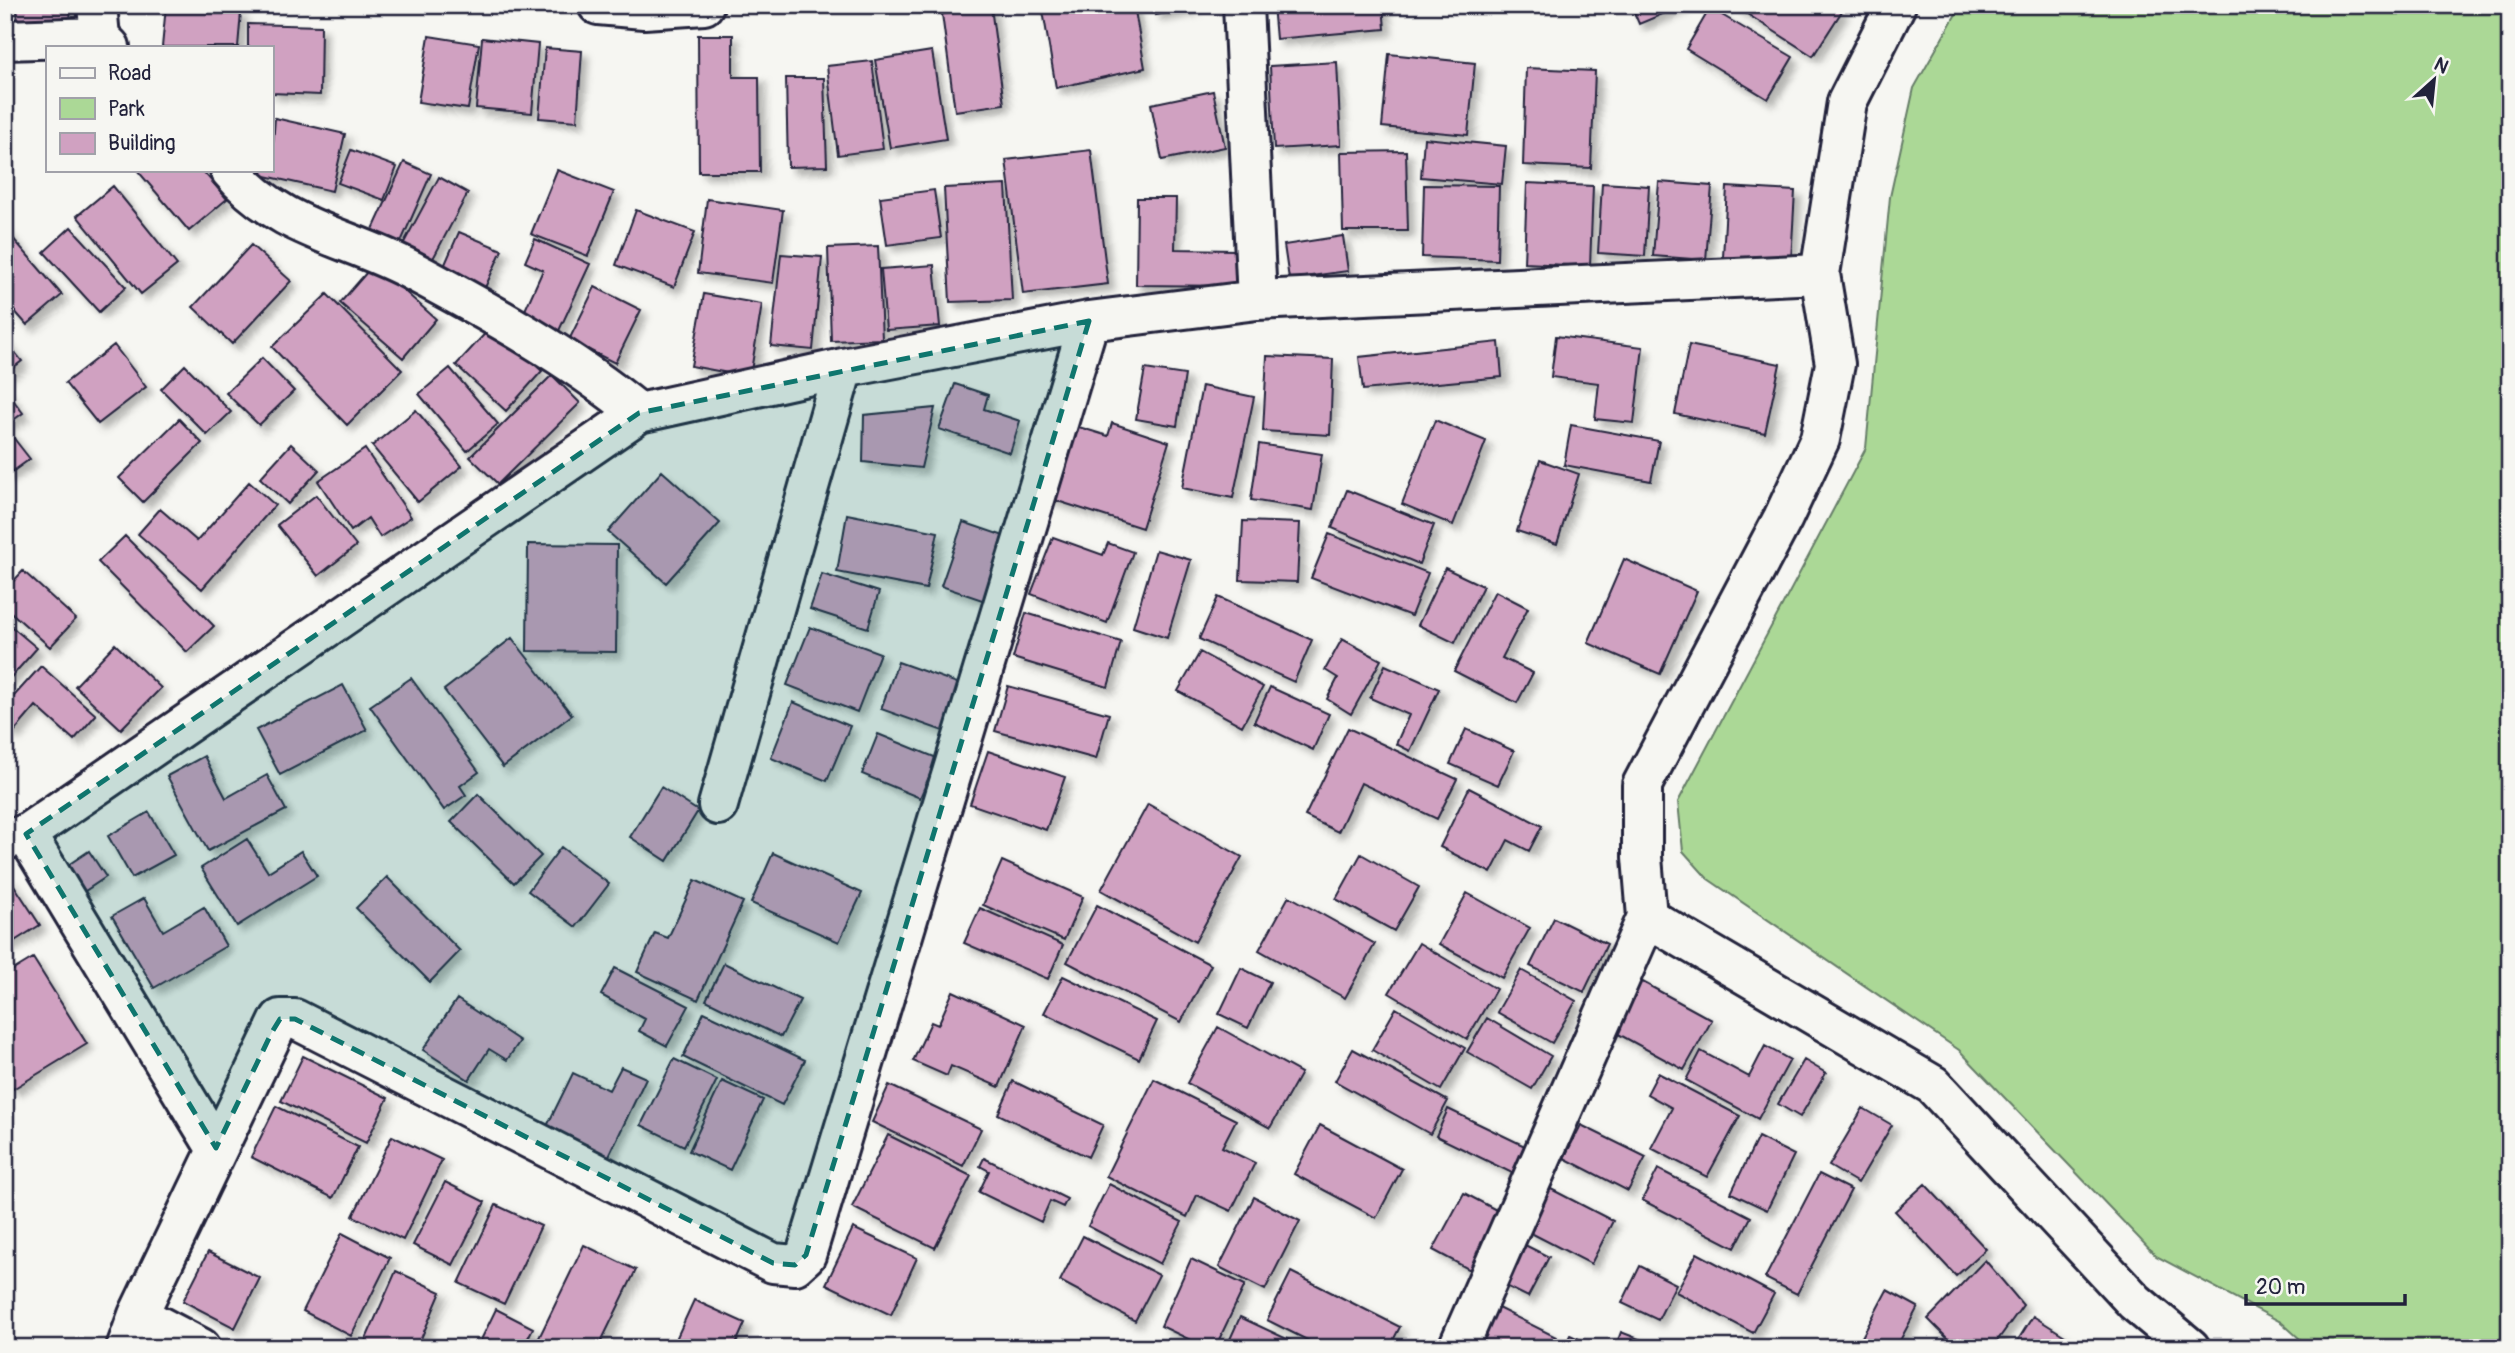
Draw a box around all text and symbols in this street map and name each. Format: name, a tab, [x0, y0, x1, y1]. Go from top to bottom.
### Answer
legend	[46, 46, 273, 172]
north arrow	[2400, 46, 2470, 116]
text: N	[2430, 52, 2453, 79]
text: Road	[108, 60, 152, 87]
text: Park	[108, 96, 145, 123]
text: Building	[108, 130, 175, 157]
scale bar	[2246, 1262, 2405, 1306]
text: 20 m	[2256, 1274, 2305, 1301]

